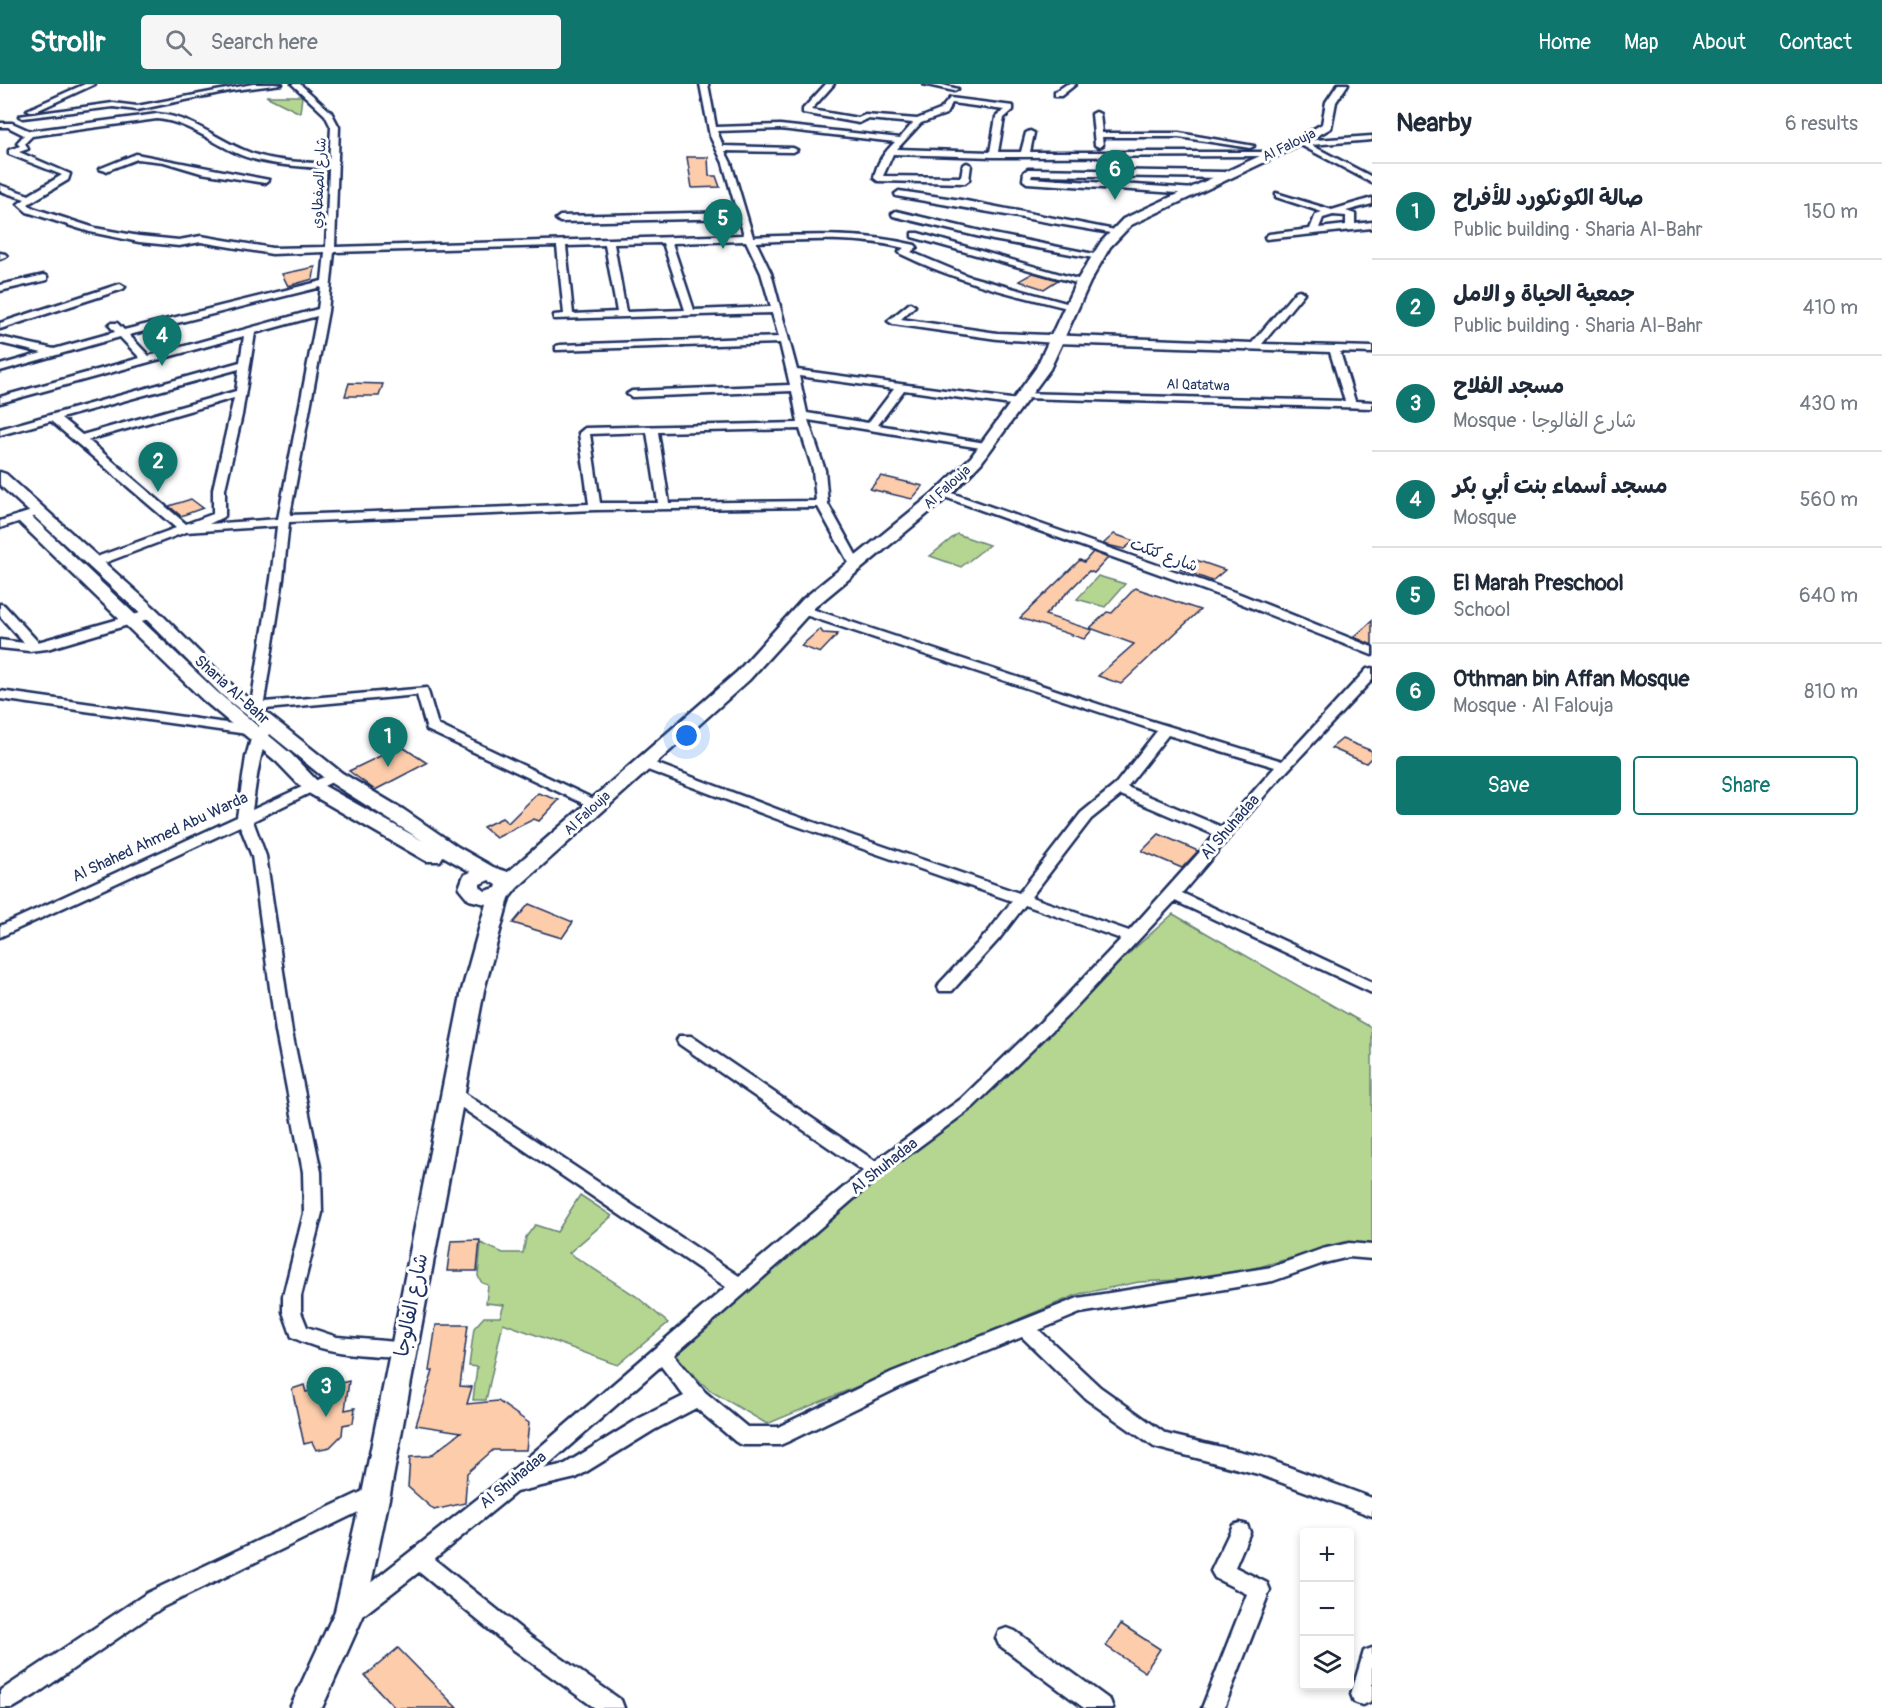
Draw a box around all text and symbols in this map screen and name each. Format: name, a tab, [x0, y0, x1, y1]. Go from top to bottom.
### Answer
search box	[141, 15, 561, 69]
text: Strollr	[30, 25, 105, 60]
icon: search	[162, 26, 195, 59]
text: Search here	[210, 28, 318, 56]
text: Home	[1538, 29, 1591, 56]
text: Map	[1624, 29, 1659, 56]
text: About	[1692, 29, 1746, 56]
text: Contact	[1779, 29, 1852, 56]
text: Nearby	[1396, 107, 1472, 139]
text: 6 results	[1785, 111, 1858, 136]
street label: Al Falouja	[1260, 125, 1318, 165]
street label: شارع الصفطاوي	[308, 137, 332, 229]
pin: 6	[1096, 150, 1134, 200]
text: صالة الكونكورد للأفراح	[1453, 184, 1643, 212]
text: 1	[1412, 199, 1419, 224]
text: 150 m	[1804, 199, 1858, 224]
pin: 5	[704, 200, 742, 249]
text: Public building · Sharia Al-Bahr	[1453, 217, 1703, 242]
text: جمعية الحياة و الامل	[1453, 280, 1635, 308]
text: 2	[1410, 295, 1421, 320]
text: 410 m	[1803, 295, 1858, 320]
text: Public building · Sharia Al-Bahr	[1453, 313, 1703, 338]
pin: 4	[142, 316, 182, 366]
text: مسجد الفلاح	[1453, 372, 1564, 400]
street label: Al Qatatwa	[1166, 375, 1230, 395]
text: 3	[1410, 391, 1421, 416]
text: 430 m	[1799, 391, 1858, 416]
text: Mosque · شارع الفالوجا	[1453, 408, 1636, 433]
pin: 2	[138, 442, 178, 492]
street label: Al Falouja	[920, 462, 974, 512]
text: مسجد أسماء بنت أبي بكر	[1453, 472, 1667, 500]
text: 4	[1410, 487, 1421, 512]
text: 560 m	[1800, 487, 1858, 512]
text: Mosque	[1453, 505, 1516, 530]
street label: شارع كتكت	[1127, 534, 1201, 577]
text: El Marah Preschool	[1453, 569, 1624, 597]
text: 5	[1410, 583, 1421, 608]
text: 640 m	[1799, 583, 1858, 608]
text: School	[1453, 597, 1510, 622]
street label: Sharia Al-Bahr	[190, 651, 274, 729]
text: Othman bin Affan Mosque	[1453, 665, 1689, 693]
text: 6	[1410, 679, 1421, 704]
text: 810 m	[1804, 679, 1858, 704]
text: Mosque · Al Falouja	[1453, 693, 1613, 718]
pin: 1	[368, 718, 408, 767]
your location	[672, 721, 701, 750]
button: Save	[1396, 756, 1621, 815]
button: Share	[1633, 756, 1858, 815]
street label: Al Shahed Ahmed Abu Warda	[69, 787, 251, 887]
street label: Al Falouja	[560, 787, 614, 839]
street label: Al Shuhadaa	[1196, 790, 1264, 864]
street label: Al Shuhadaa	[846, 1133, 922, 1199]
street label: شارع الفالوجا	[389, 1251, 434, 1359]
pin: 3	[306, 1368, 346, 1417]
street label: Al Shuhadaa	[476, 1447, 550, 1513]
map controls	[1300, 1528, 1354, 1690]
button: +	[1300, 1528, 1354, 1582]
button: −	[1300, 1582, 1354, 1636]
button: layers	[1300, 1636, 1354, 1690]

